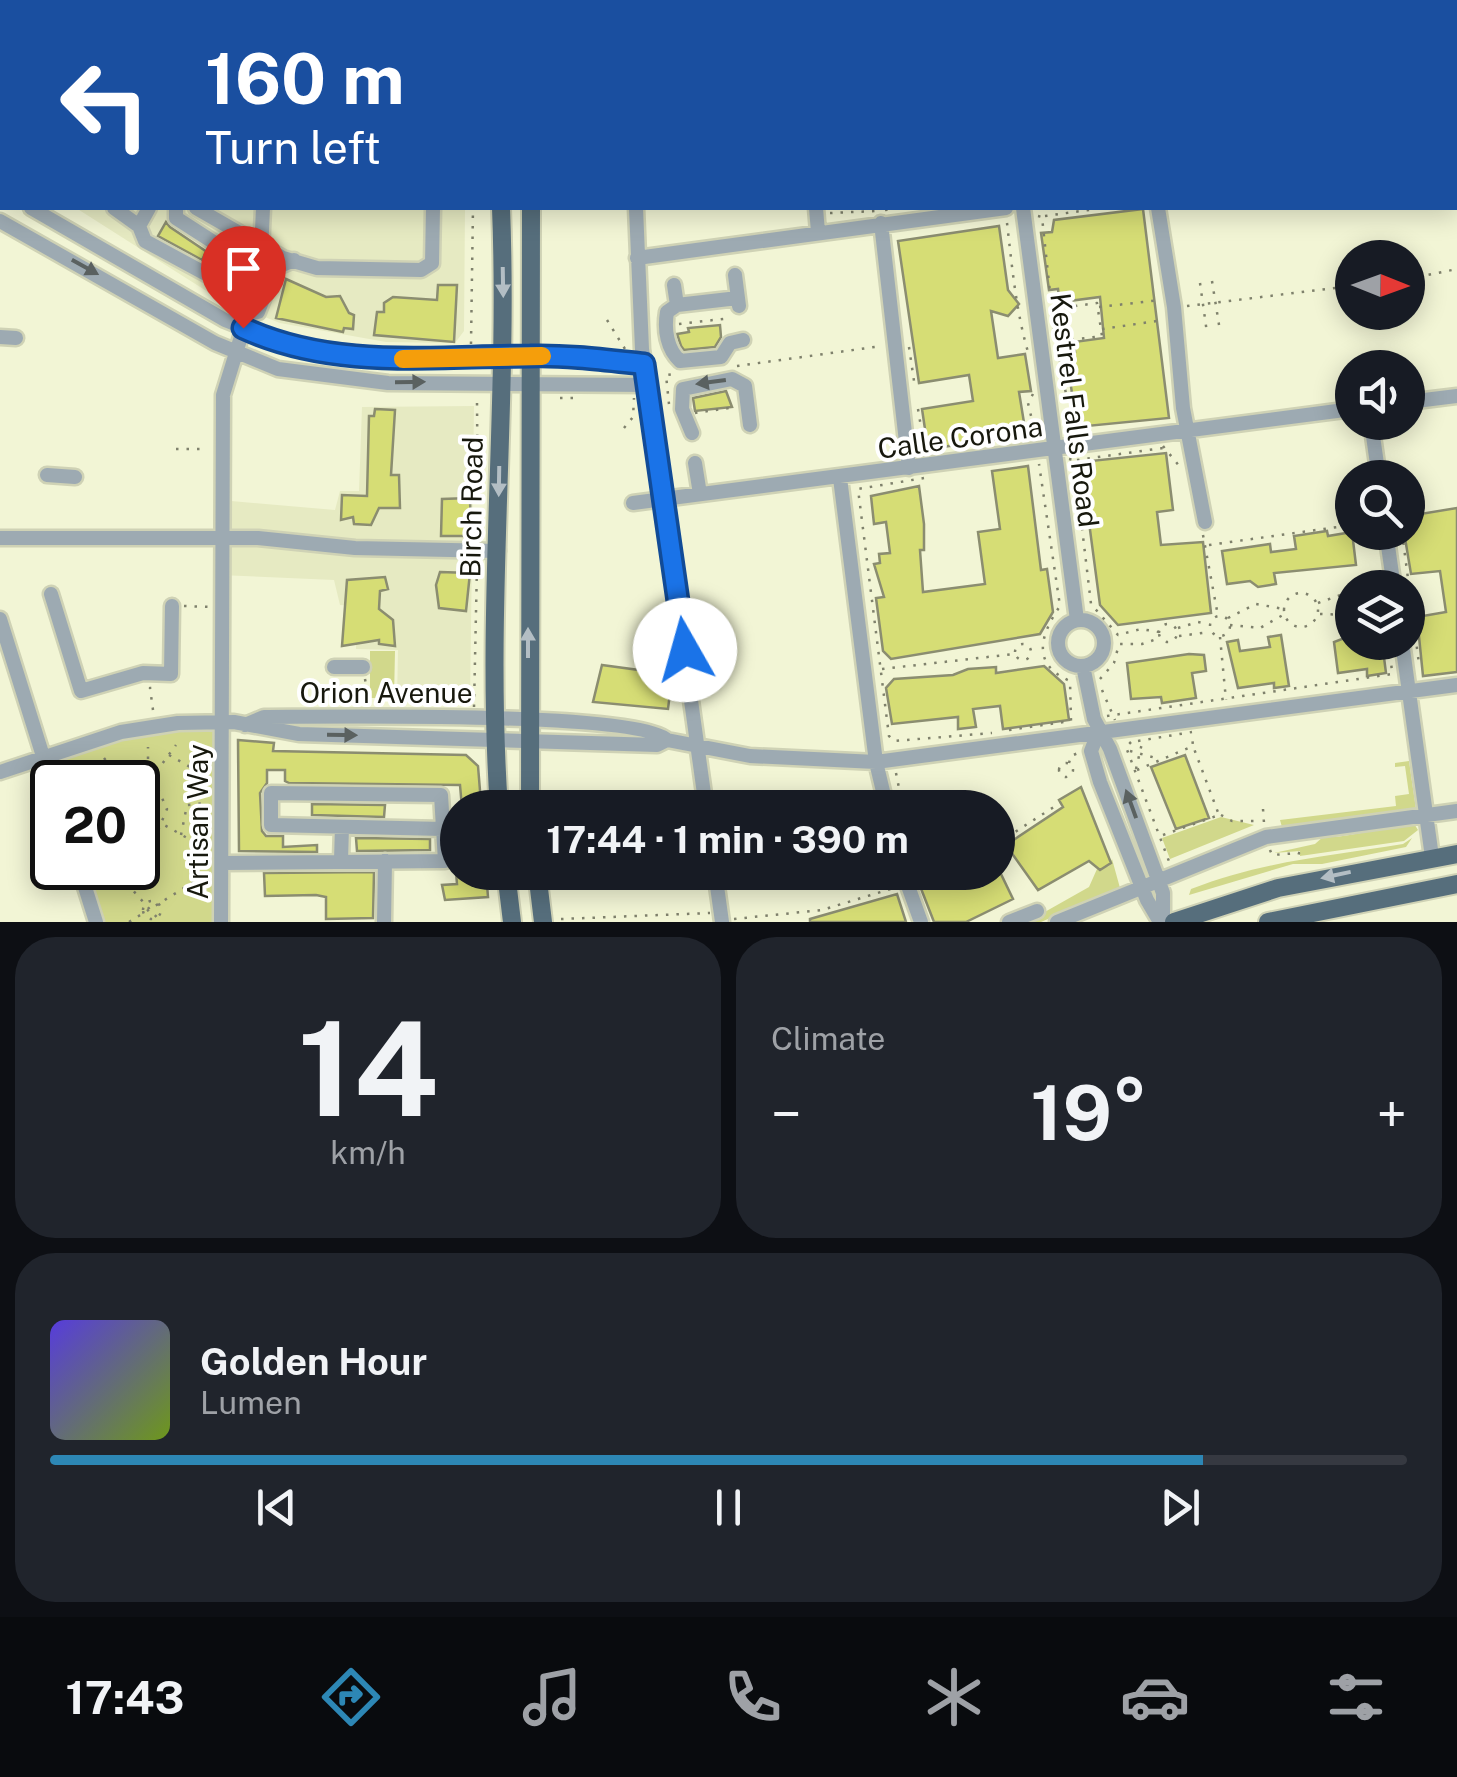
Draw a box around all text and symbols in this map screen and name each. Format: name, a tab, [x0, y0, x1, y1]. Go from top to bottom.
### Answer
text: 160 m	[205, 37, 405, 120]
icon: left	[40, 40, 170, 170]
text: Turn left	[205, 121, 381, 174]
pin	[201, 226, 286, 329]
north arrow	[1335, 240, 1425, 330]
map controls	[1335, 240, 1425, 660]
icon: arrive	[216, 241, 271, 296]
one-way arrow	[71, 259, 100, 276]
one-way arrow	[495, 267, 511, 299]
street label: Kestrel Falls Road	[1044, 291, 1106, 529]
button: sound	[1335, 350, 1425, 440]
one-way arrow	[394, 374, 426, 390]
one-way arrow	[694, 374, 726, 390]
street label: Calle Corona	[875, 409, 1045, 465]
street label: Birch Road	[453, 436, 489, 578]
button: search	[1335, 460, 1425, 550]
one-way arrow	[491, 465, 507, 497]
button: layers	[1335, 570, 1425, 660]
position arrow	[633, 598, 737, 702]
one-way arrow	[520, 626, 536, 658]
street label: Orion Avenue	[299, 676, 473, 709]
one-way arrow	[326, 727, 358, 743]
street label: Artisan Way	[181, 744, 214, 900]
speed limit sign: 20	[30, 760, 160, 890]
one-way arrow	[1122, 789, 1138, 819]
text: 17:44 · 1 min · 390 m	[546, 817, 909, 862]
one-way arrow	[1320, 868, 1351, 884]
text: 14	[298, 993, 438, 1145]
text: Climate	[771, 1020, 885, 1057]
text: 19°	[1030, 1069, 1148, 1157]
text: −	[771, 1082, 802, 1146]
text: +	[1376, 1082, 1407, 1146]
text: km/h	[330, 1134, 406, 1171]
text: Golden Hour	[200, 1339, 427, 1384]
text: Lumen	[200, 1384, 302, 1421]
icon: previous	[249, 1480, 304, 1535]
icon: pause	[701, 1480, 756, 1535]
icon: next	[1153, 1480, 1208, 1535]
icon: directions	[316, 1662, 386, 1732]
icon: music	[517, 1662, 587, 1732]
icon: phone	[718, 1662, 788, 1732]
icon: climate	[919, 1662, 989, 1732]
icon: car	[1120, 1662, 1190, 1732]
icon: filters	[1321, 1662, 1391, 1732]
text: 17:43	[66, 1671, 184, 1724]

